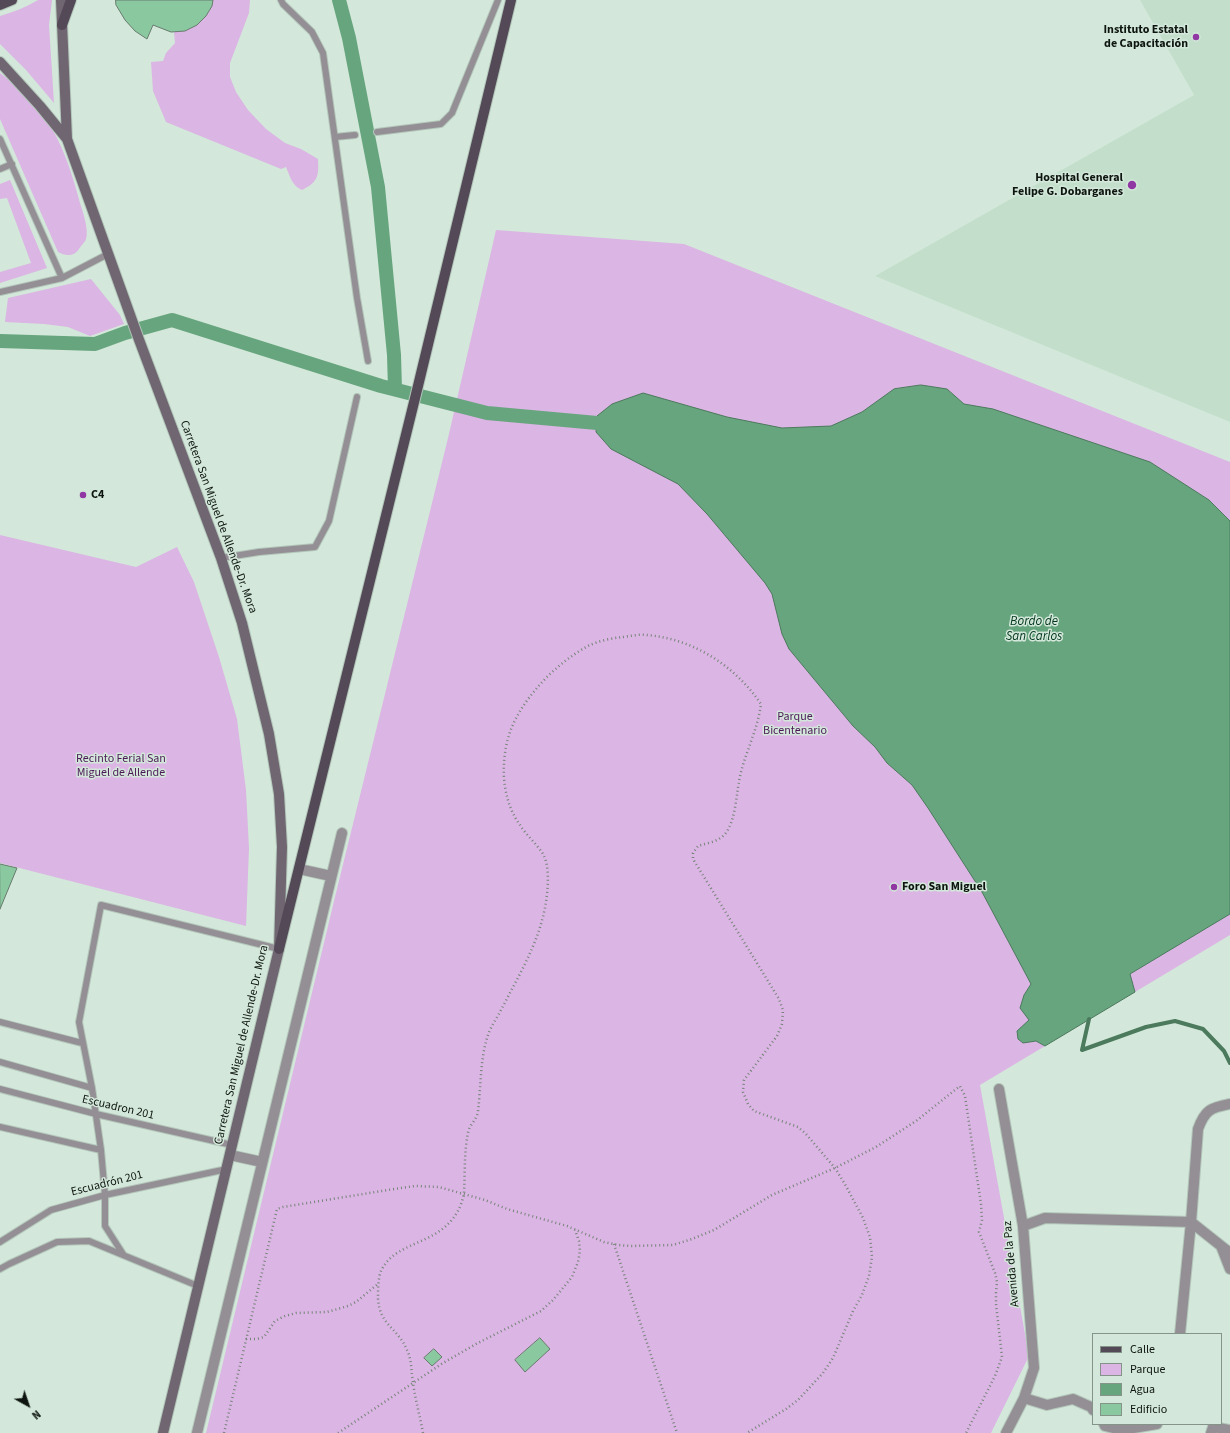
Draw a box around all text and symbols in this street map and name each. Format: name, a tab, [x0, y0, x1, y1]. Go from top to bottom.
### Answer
place label: Instituto Estatal de Capacitación	[1103, 23, 1188, 51]
marker: Instituto Estatal de Capacitación	[1191, 32, 1201, 42]
place label: Hospital General Felipe G. Dobarganes	[1012, 171, 1123, 199]
marker: Hospital General Felipe G. Dobarganes	[1126, 179, 1138, 191]
street label: Carretera San Miguel de Allende-Dr. Mora	[176, 419, 260, 615]
place label: C4	[91, 488, 104, 502]
marker: C4	[78, 490, 88, 500]
water label: Bordo de San Carlos	[1006, 614, 1062, 645]
park label: Parque Bicentenario	[763, 710, 827, 738]
park label: Recinto Ferial San Miguel de Allende	[76, 752, 166, 780]
place label: Foro San Miguel	[902, 880, 986, 894]
marker: Foro San Miguel	[889, 882, 899, 892]
street label: Carretera San Miguel de Allende-Dr. Mora	[212, 944, 272, 1146]
street label: Escuadron 201	[81, 1093, 155, 1123]
street label: Escuadrón 201	[70, 1168, 144, 1200]
street label: Avenida de la Paz	[1001, 1220, 1023, 1308]
legend	[1092, 1333, 1222, 1425]
text: Calle	[1130, 1341, 1155, 1358]
text: Parque	[1130, 1361, 1166, 1378]
text: Agua	[1130, 1381, 1155, 1398]
north arrow	[8, 1385, 48, 1425]
text: Edificio	[1130, 1401, 1167, 1418]
text: N	[28, 1406, 44, 1423]

